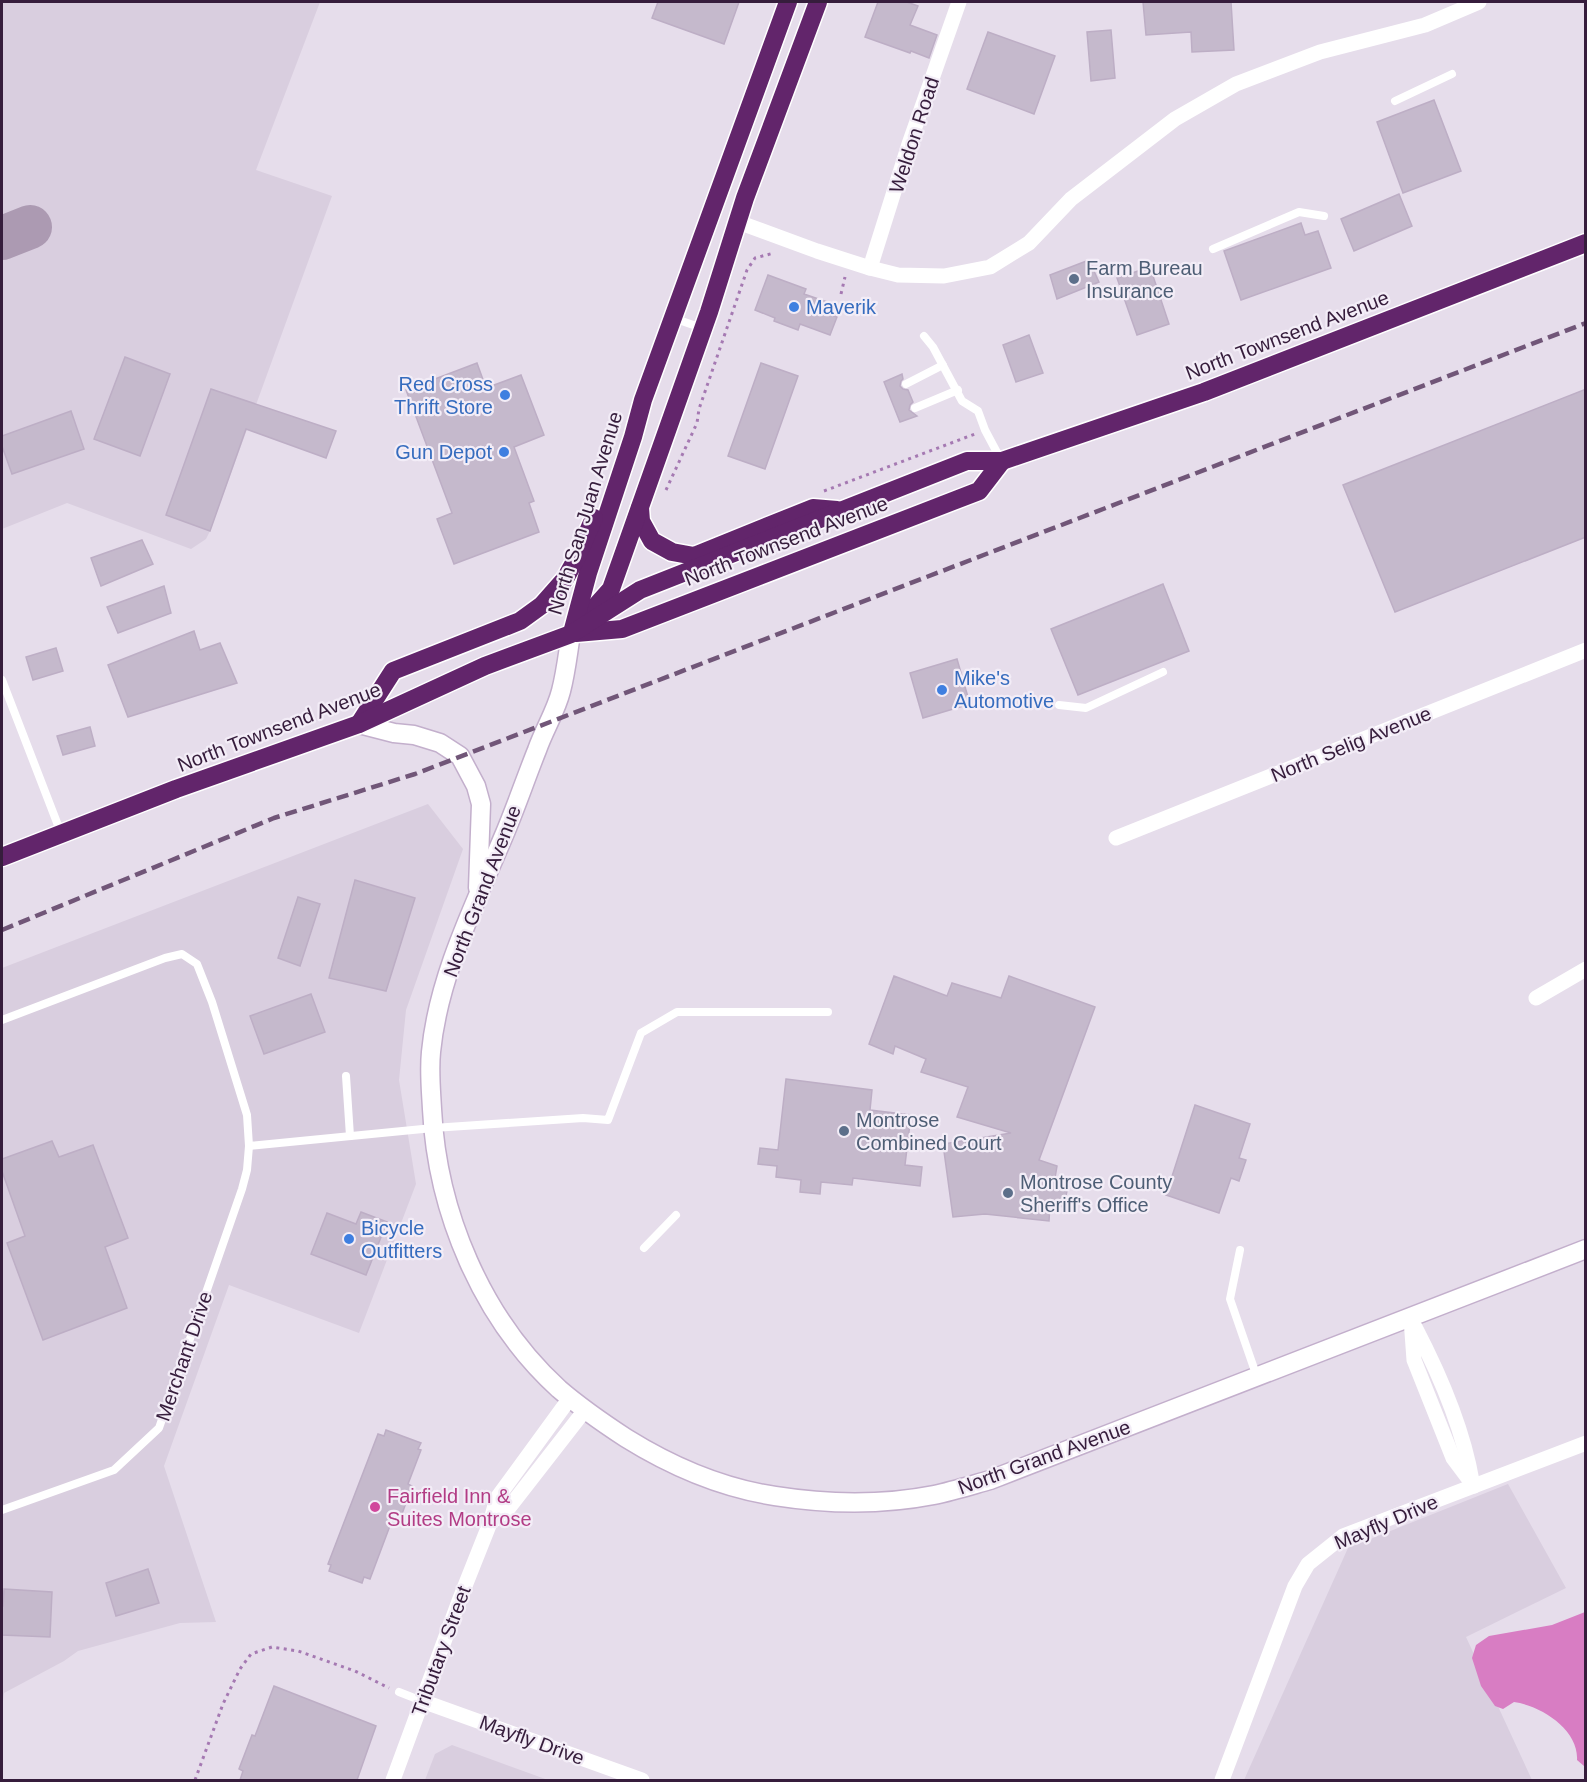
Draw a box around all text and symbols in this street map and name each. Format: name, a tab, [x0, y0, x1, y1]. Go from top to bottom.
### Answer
street label: Weldon Road	[885, 74, 943, 196]
place label: Farm Bureau Insurance	[1086, 257, 1203, 302]
marker: Farm Bureau Insurance	[1067, 272, 1081, 286]
street label: North Townsend Avenue	[1182, 286, 1392, 384]
place label: Maverik	[806, 296, 877, 318]
marker: Maverik	[787, 300, 801, 314]
place label: Red Cross Thrift Store	[394, 373, 493, 418]
marker: Red Cross Thrift Store	[498, 388, 512, 402]
street label: North San Juan Avenue	[544, 409, 626, 617]
place label: Gun Depot	[395, 441, 492, 463]
marker: Gun Depot	[497, 445, 511, 459]
street label: North Townsend Avenue	[681, 492, 891, 590]
place label: Mike's Automotive	[954, 667, 1054, 712]
street label: North Townsend Avenue	[174, 678, 384, 776]
marker: Mike's Automotive	[935, 683, 949, 697]
street label: North Selig Avenue	[1268, 702, 1434, 786]
street label: North Grand Avenue	[439, 802, 525, 980]
place label: Montrose Combined Court	[856, 1109, 1002, 1154]
marker: Montrose Combined Court	[837, 1124, 851, 1138]
place label: Montrose County Sheriff's Office	[1020, 1171, 1172, 1216]
marker: Montrose County Sheriff's Office	[1001, 1186, 1015, 1200]
place label: Bicycle Outfitters	[361, 1217, 442, 1262]
marker: Bicycle Outfitters	[342, 1232, 356, 1246]
street label: Merchant Drive	[152, 1288, 216, 1424]
street label: North Grand Avenue	[955, 1416, 1133, 1498]
place label: Fairfield Inn & Suites Montrose	[387, 1485, 532, 1530]
street label: Mayfly Drive	[1331, 1490, 1441, 1554]
marker: Fairfield Inn & Suites Montrose	[368, 1500, 382, 1514]
street label: Tributary Street	[407, 1582, 475, 1719]
street label: Mayfly Drive	[477, 1711, 587, 1769]

